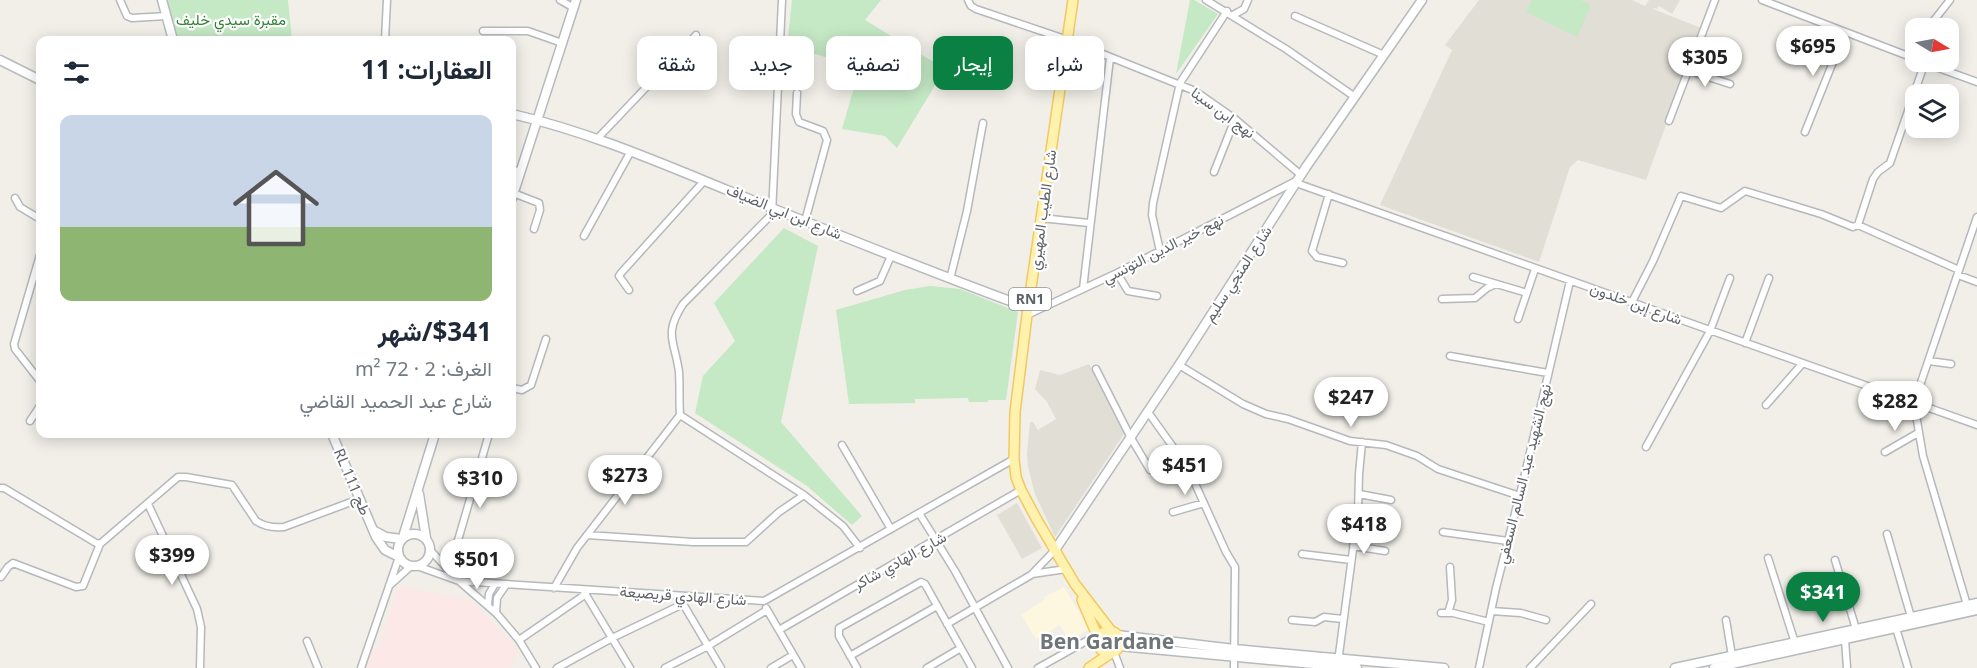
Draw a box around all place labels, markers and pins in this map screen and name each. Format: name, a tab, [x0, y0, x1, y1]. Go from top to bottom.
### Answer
pin: $695	[1777, 26, 1849, 77]
pin: $305	[1669, 37, 1741, 88]
pin: $247	[1315, 377, 1387, 428]
pin: $282	[1859, 381, 1931, 432]
pin: $451	[1149, 445, 1221, 496]
pin: $273	[589, 455, 661, 506]
pin: $310	[444, 458, 516, 509]
pin: $418	[1328, 504, 1400, 555]
pin: $399	[136, 535, 208, 586]
pin: $501	[441, 539, 513, 590]
pin: $341	[1787, 572, 1859, 623]

